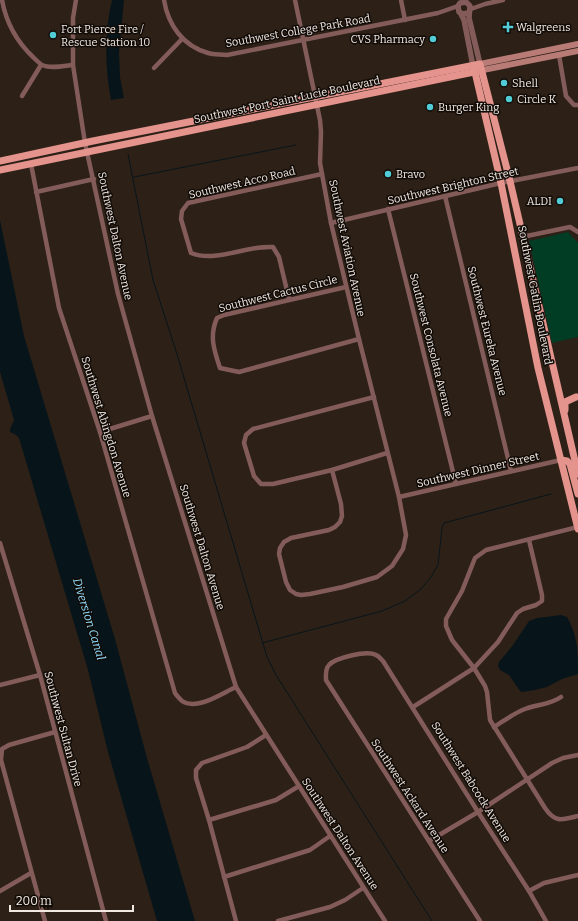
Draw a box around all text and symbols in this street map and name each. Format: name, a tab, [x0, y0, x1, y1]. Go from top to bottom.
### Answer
street label: Southwest College Park Road	[224, 12, 372, 50]
place label: Walgreens	[516, 21, 570, 34]
marker: Walgreens	[503, 22, 513, 32]
place label: Fort Pierce Fire / Rescue Station 10	[61, 23, 150, 49]
marker: Fort Pierce Fire / Rescue Station 10	[48, 30, 58, 40]
place label: CVS Pharmacy	[351, 33, 425, 46]
marker: CVS Pharmacy	[428, 34, 438, 44]
street label: Southwest Port Saint Lucie Boulevard	[193, 74, 382, 126]
place label: Shell	[512, 77, 538, 90]
marker: Shell	[499, 78, 509, 88]
place label: Circle K	[517, 93, 556, 106]
marker: Circle K	[504, 94, 514, 104]
place label: Burger King	[438, 101, 499, 114]
marker: Burger King	[425, 102, 435, 112]
street label: Southwest Acco Road	[187, 164, 297, 202]
street label: Southwest Brighton Street	[386, 165, 520, 207]
place label: Bravo	[396, 168, 425, 181]
marker: Bravo	[383, 169, 393, 179]
street label: Southwest Dalton Avenue	[95, 171, 135, 301]
street label: Southwest Aviation Avenue	[326, 178, 368, 318]
place label: ALDI	[527, 195, 552, 208]
marker: ALDI	[555, 196, 565, 206]
street label: Southwest Gatlin Boulevard	[515, 224, 555, 366]
street label: Southwest Eureka Avenue	[465, 265, 509, 397]
street label: Southwest Consolata Avenue	[407, 272, 455, 418]
street label: Southwest Cactus Circle	[217, 273, 339, 315]
street label: Southwest Abingdon Avenue	[78, 355, 134, 499]
street label: Southwest Dinner Street	[416, 450, 540, 490]
street label: Southwest Dalton Avenue	[177, 482, 227, 612]
water label: Diversion Canal	[70, 576, 108, 662]
street label: Southwest Sultan Drive	[41, 670, 85, 788]
street label: Southwest Babcock Avenue	[428, 719, 514, 845]
street label: Southwest Ackard Avenue	[368, 737, 452, 855]
street label: Southwest Dalton Avenue	[299, 776, 381, 892]
scale bar	[10, 887, 133, 913]
text: 200 m	[16, 894, 52, 908]

